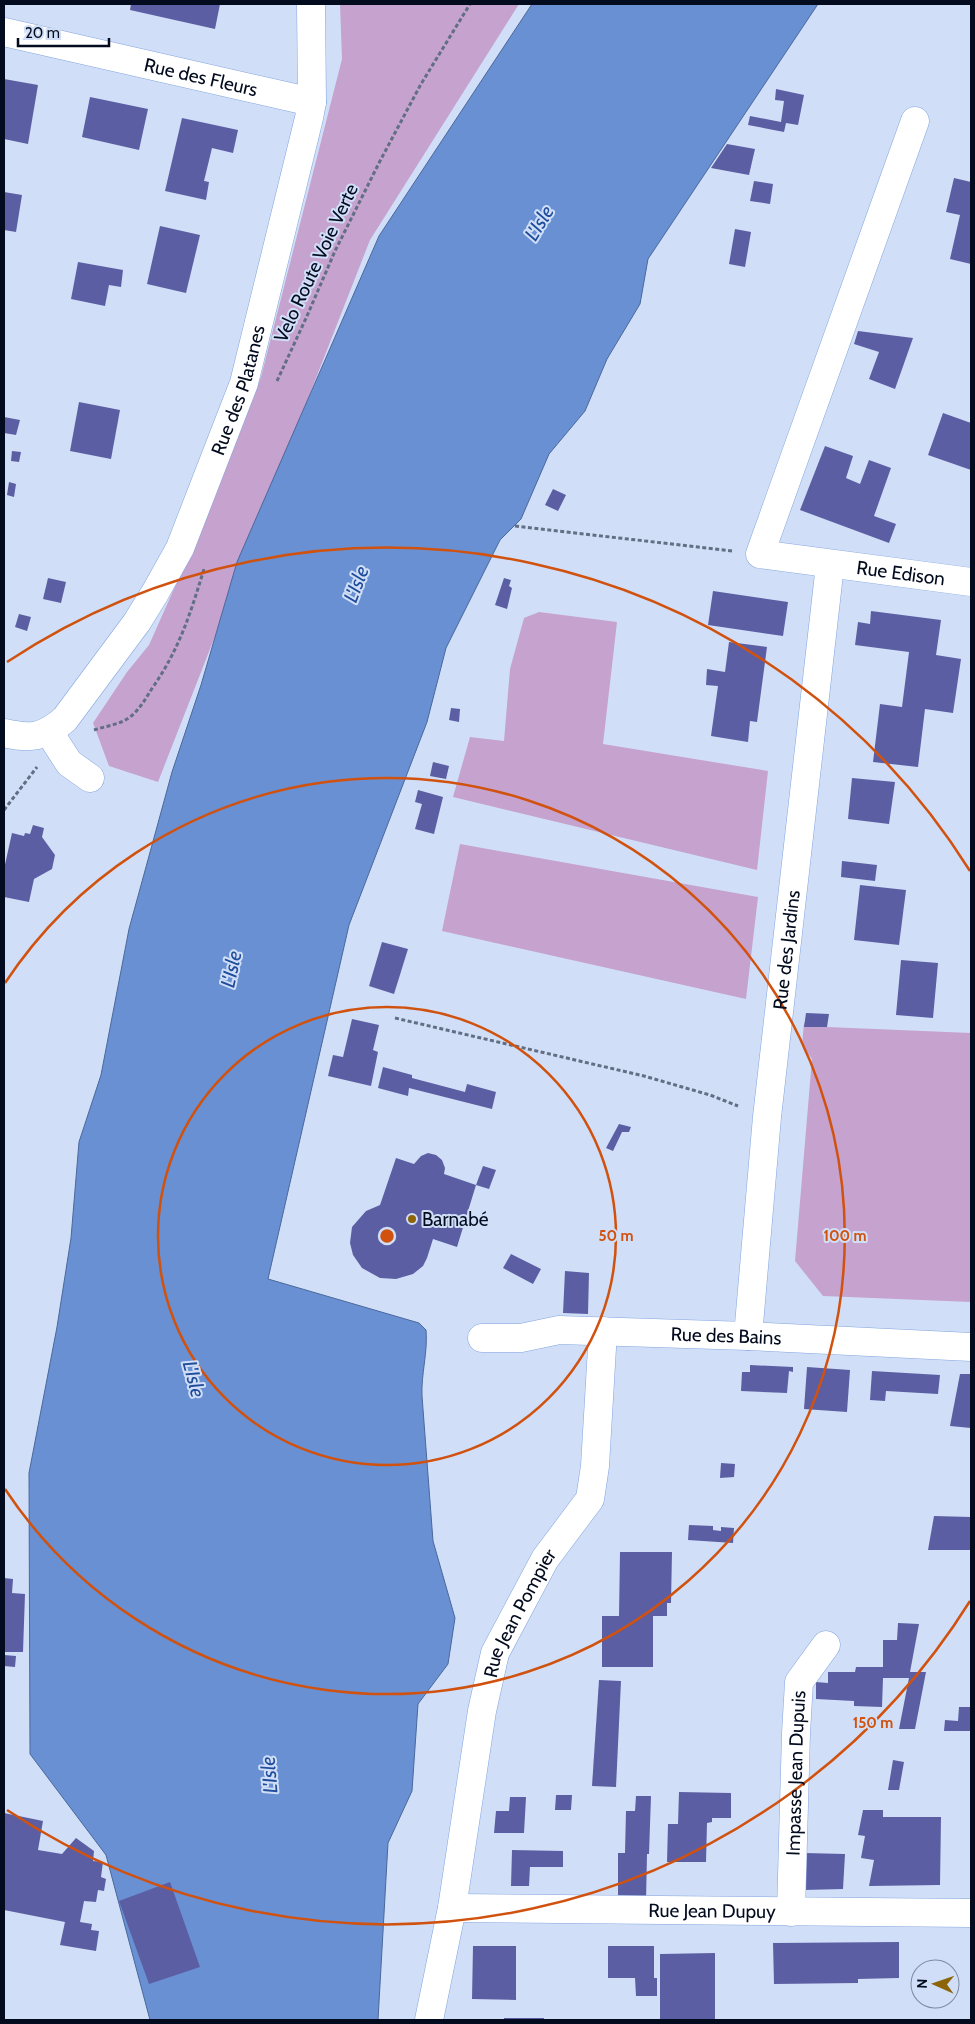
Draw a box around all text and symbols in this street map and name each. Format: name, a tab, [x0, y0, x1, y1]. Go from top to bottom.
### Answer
scale bar	[18, 15, 109, 47]
text: 20 m	[25, 24, 60, 42]
street label: Rue des Fleurs	[142, 53, 260, 101]
street label: Velo Route Voie Verte	[269, 180, 363, 346]
water label: L'Isle	[519, 201, 559, 245]
street label: Rue des Platanes	[206, 322, 269, 458]
street label: Rue Edison	[855, 555, 946, 590]
water label: L'Isle	[338, 563, 374, 605]
street label: Rue des Jardins	[768, 889, 804, 1011]
water label: L'Isle	[215, 949, 247, 989]
place label: Barnabé	[422, 1208, 489, 1231]
marker: Barnabé	[406, 1213, 418, 1225]
centre of rings	[378, 1227, 396, 1245]
text: 50 m	[598, 1227, 634, 1245]
text: 100 m	[823, 1227, 867, 1245]
street label: Rue des Bains	[670, 1322, 782, 1349]
water label: L'Isle	[178, 1358, 210, 1400]
street label: Rue Jean Pompier	[478, 1544, 560, 1680]
street label: Impasse Jean Dupuis	[781, 1690, 810, 1856]
text: 150 m	[853, 1714, 893, 1732]
water label: L'Isle	[255, 1756, 283, 1794]
street label: Rue Jean Dupuy	[648, 1898, 776, 1923]
north arrow	[910, 1959, 960, 2009]
text: N	[913, 1978, 931, 1989]

